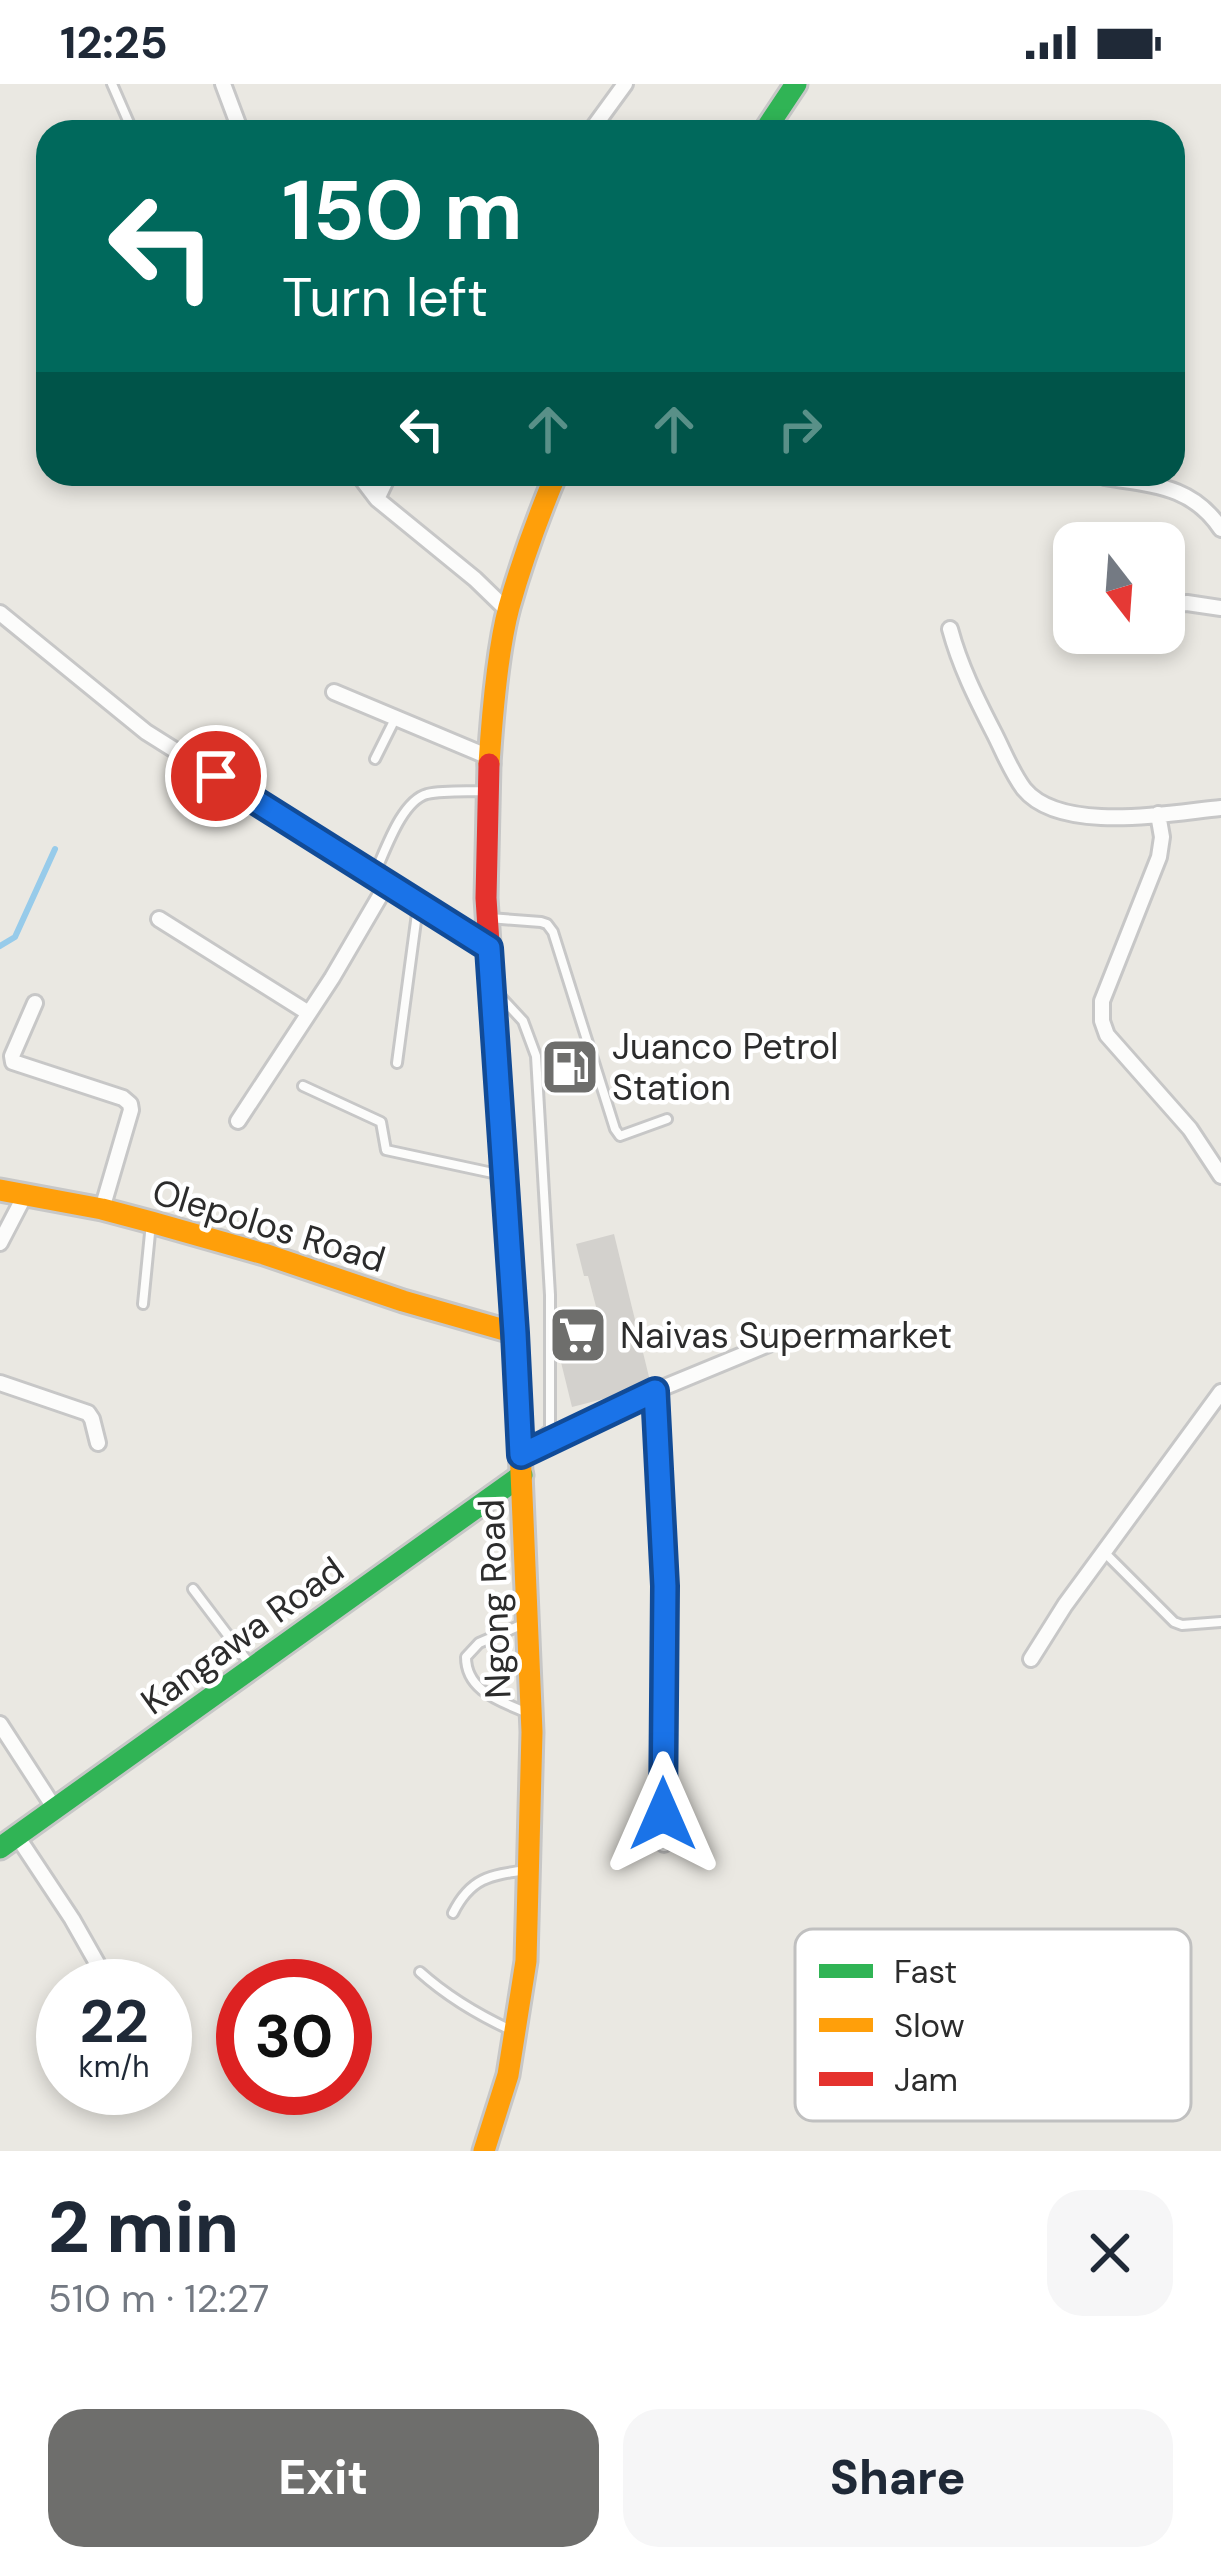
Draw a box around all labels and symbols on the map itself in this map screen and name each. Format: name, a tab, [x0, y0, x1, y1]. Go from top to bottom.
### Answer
north arrow	[1053, 522, 1185, 654]
pin	[165, 725, 267, 827]
place label: Juanco Petrol Station	[612, 1023, 838, 1111]
fuel station icon: Juanco Petrol Station	[539, 1036, 601, 1098]
street label: Olepolos Road	[147, 1168, 391, 1283]
supermarket icon: Naivas Supermarket	[547, 1304, 609, 1366]
place label: Naivas Supermarket	[620, 1312, 952, 1359]
street label: Ngong Road	[468, 1498, 521, 1700]
street label: Kangawa Road	[132, 1546, 353, 1725]
position arrow	[600, 1751, 726, 1877]
legend	[795, 1929, 1191, 2121]
text: Fast	[894, 1950, 957, 1993]
speed limit sign: 30	[216, 1959, 372, 2115]
text: Slow	[894, 2004, 965, 2047]
text: Jam	[894, 2058, 958, 2101]

